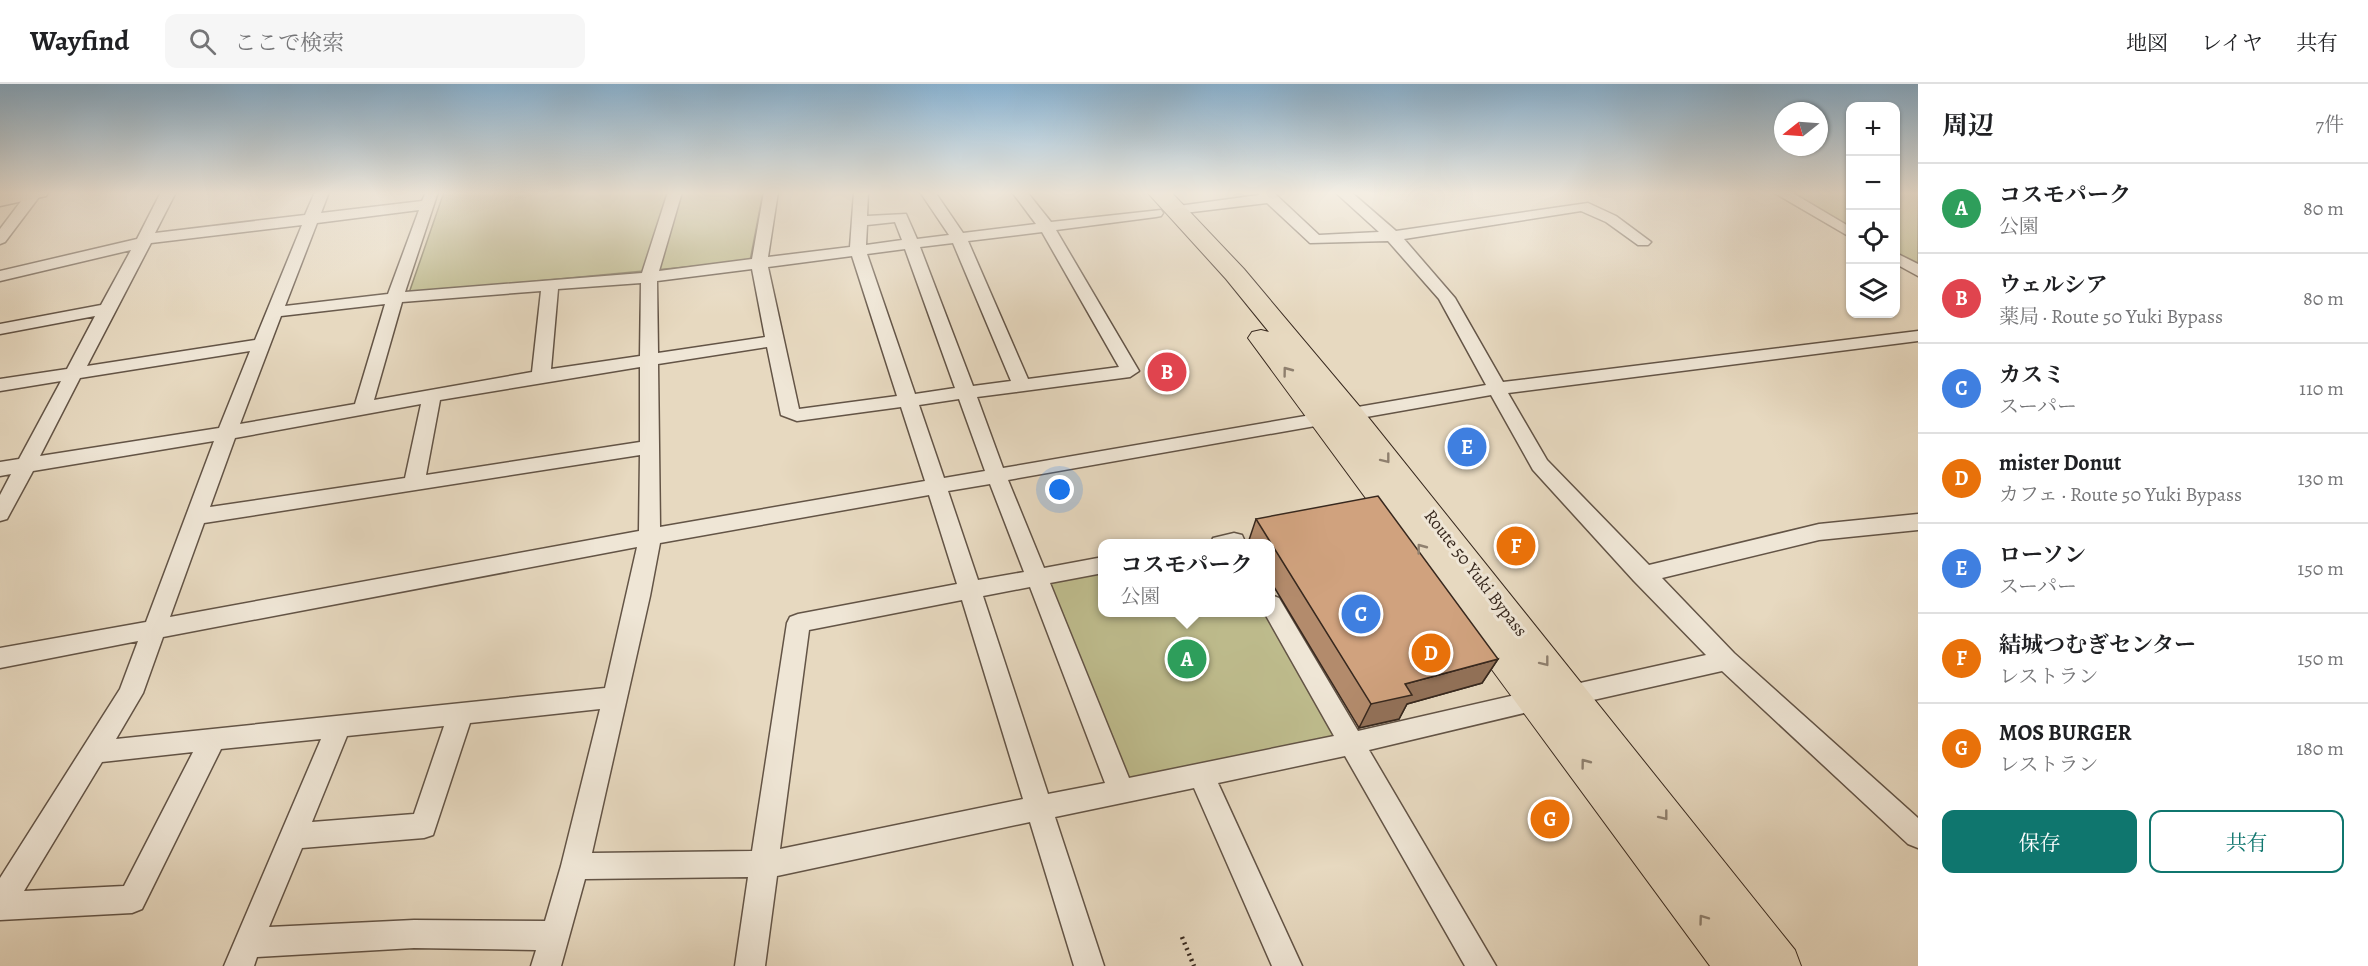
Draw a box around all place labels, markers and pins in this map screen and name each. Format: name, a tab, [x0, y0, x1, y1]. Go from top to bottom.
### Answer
pin: B	[1148, 350, 1186, 394]
pin: E	[1448, 424, 1486, 470]
pin: F	[1496, 524, 1536, 568]
pin: C	[1342, 592, 1380, 636]
pin: D	[1412, 630, 1450, 676]
pin: A	[1168, 636, 1206, 682]
pin: G	[1530, 796, 1570, 842]

